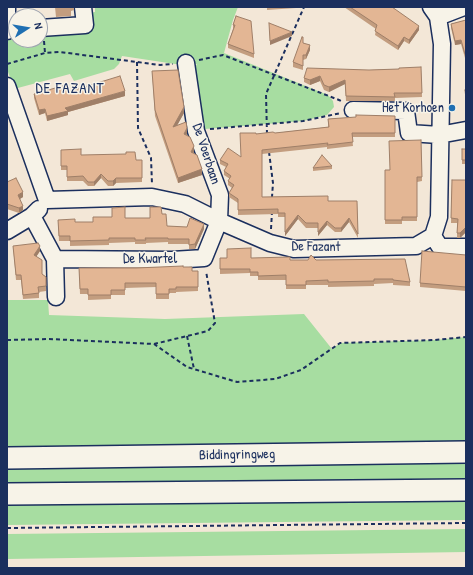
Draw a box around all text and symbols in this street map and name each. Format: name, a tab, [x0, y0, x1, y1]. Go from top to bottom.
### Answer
north arrow	[8, 8, 48, 48]
text: N	[31, 21, 46, 30]
district label: DE FAZANT	[35, 80, 105, 98]
place label: Het Korhoen	[382, 100, 444, 116]
marker: Het Korhoen	[447, 103, 457, 113]
street label: De Voerbaan	[188, 121, 224, 187]
street label: De Fazant	[291, 238, 341, 256]
street label: De Kwartel	[123, 251, 177, 267]
street label: Biddingringweg	[199, 446, 275, 464]

